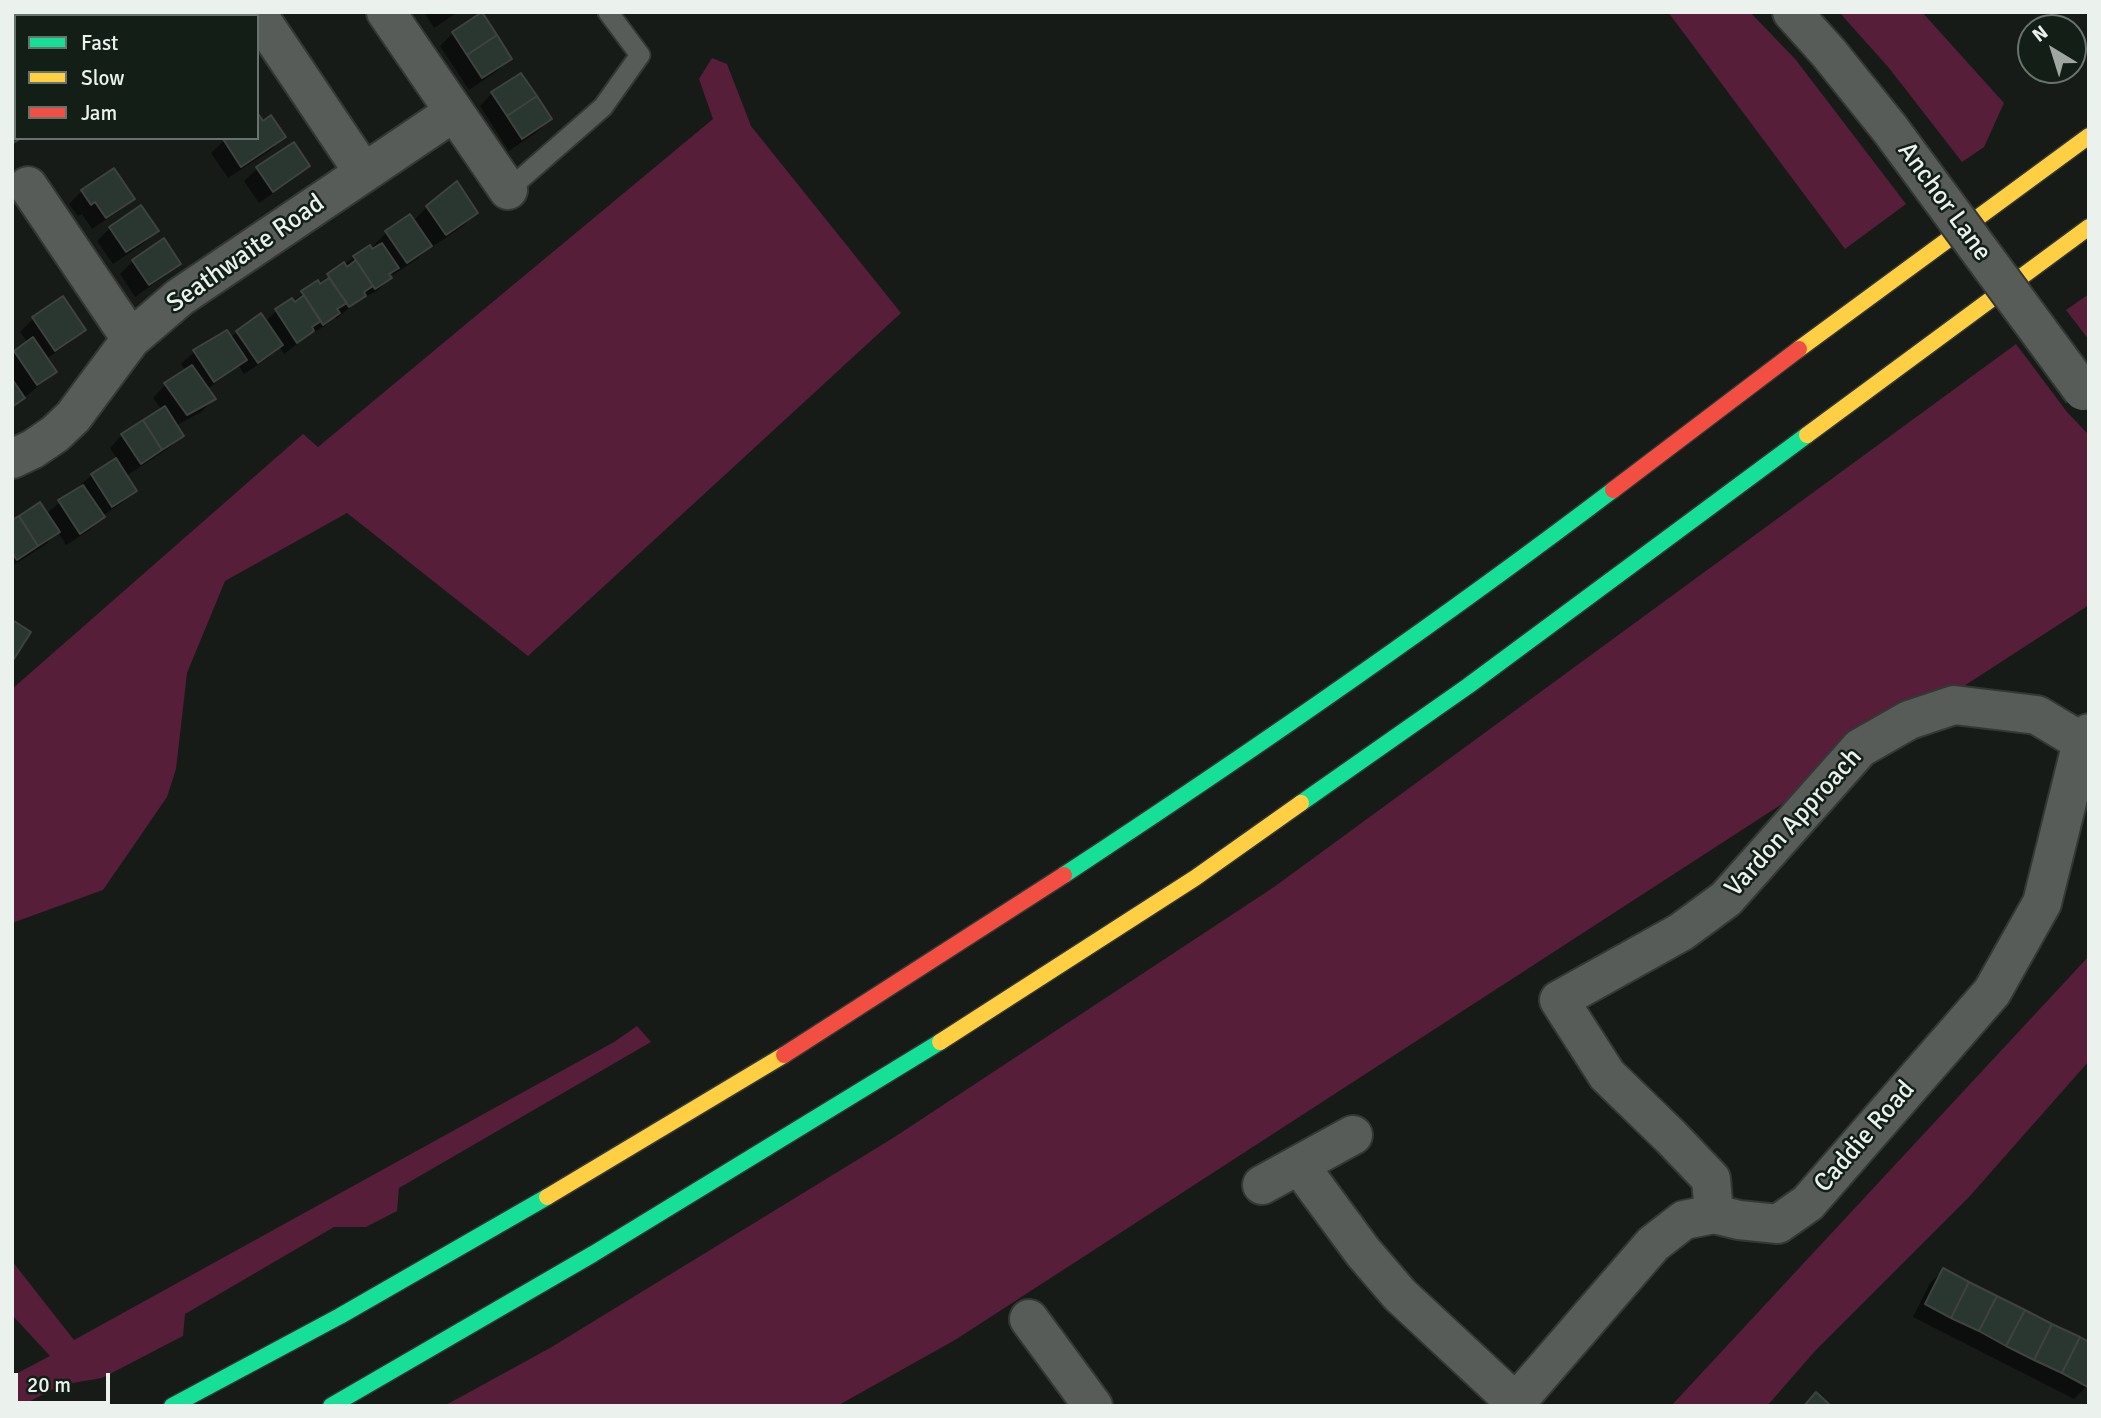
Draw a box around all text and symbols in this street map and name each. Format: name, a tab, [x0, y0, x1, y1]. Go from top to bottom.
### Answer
legend	[14, 14, 259, 140]
north arrow	[2017, 14, 2087, 84]
text: N	[2028, 21, 2053, 48]
text: Fast	[81, 30, 118, 56]
text: Slow	[81, 65, 125, 91]
text: Jam	[81, 100, 117, 126]
street label: Anchor Lane	[1891, 137, 1997, 267]
street label: Seathwaite Road	[161, 188, 331, 320]
street label: Vardon Approach	[1719, 742, 1869, 904]
street label: Caddie Road	[1808, 1075, 1922, 1199]
scale bar	[18, 1358, 114, 1402]
text: 20 m	[27, 1372, 71, 1398]

